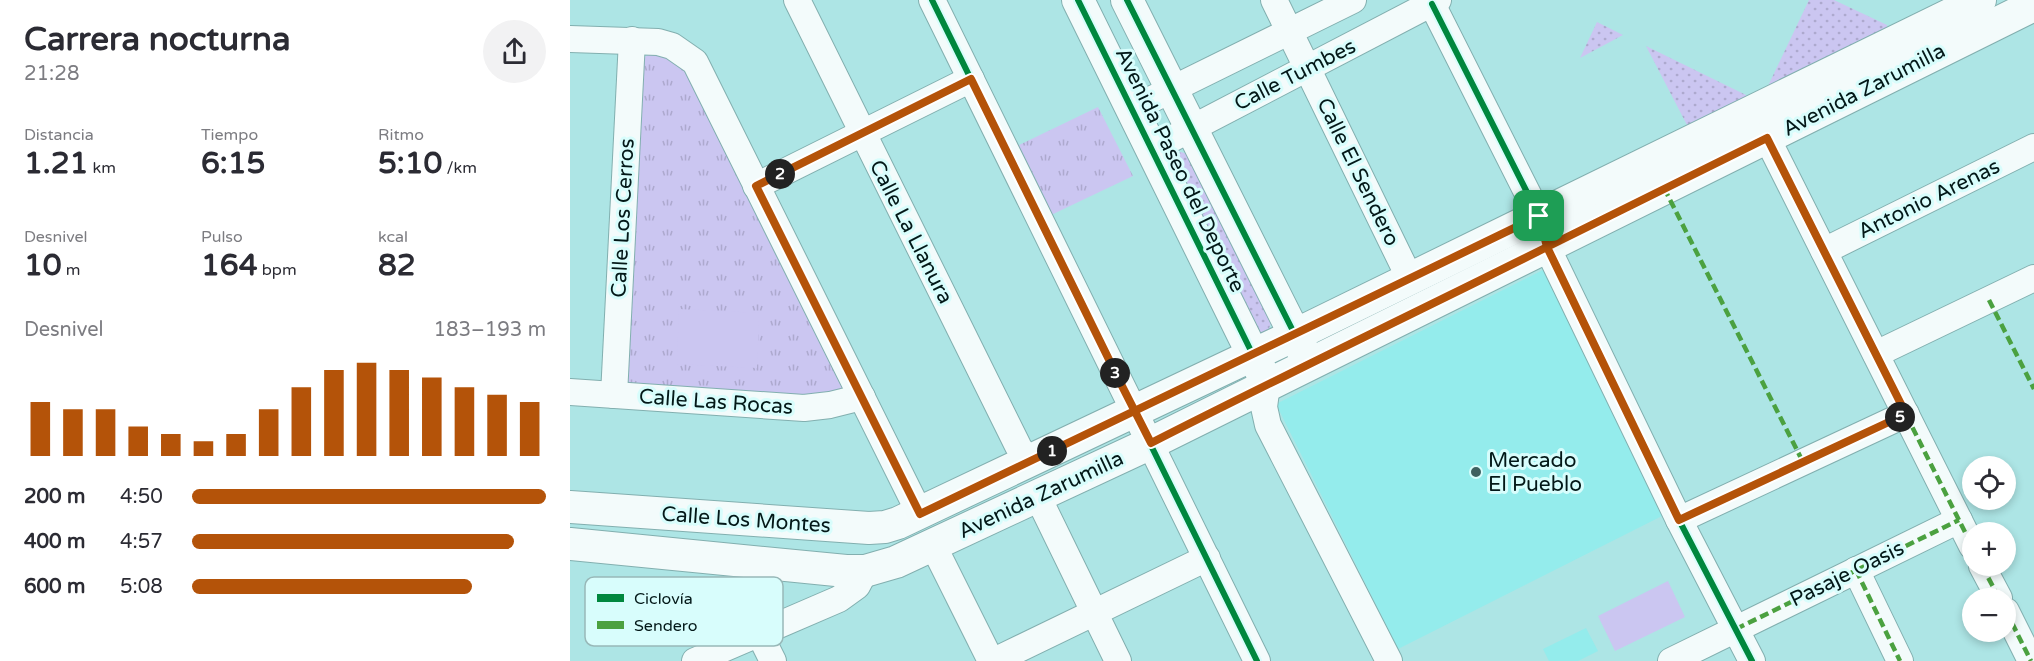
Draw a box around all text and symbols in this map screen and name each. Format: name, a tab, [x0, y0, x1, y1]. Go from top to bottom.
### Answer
text: Carrera nocturna	[24, 20, 290, 59]
button: share	[483, 20, 546, 83]
street label: Calle Tumbes	[1230, 34, 1360, 116]
street label: Avenida Zarumilla	[1779, 38, 1949, 142]
street label: Avenida Paseo del Deporte	[1110, 44, 1250, 296]
text: 21:28	[24, 62, 79, 86]
street label: Calle El Sendero	[1311, 94, 1405, 250]
text: Distancia	[24, 125, 94, 145]
text: Tiempo	[201, 125, 258, 145]
text: Ritmo	[378, 125, 424, 145]
street label: Calle Los Cerros	[606, 138, 640, 298]
text: 1.21	[24, 145, 88, 182]
text: 6:15	[201, 145, 265, 182]
text: 5:10	[378, 145, 442, 182]
street label: Antonio Arenas	[1854, 154, 2004, 244]
street label: Calle La Llanura	[864, 156, 958, 308]
text: km	[88, 158, 116, 178]
text: /km	[442, 158, 477, 178]
pin: 2	[765, 159, 795, 189]
text: 2	[775, 164, 785, 184]
pin	[1513, 190, 1564, 241]
icon: arrive	[1522, 199, 1555, 232]
text: Desnivel	[24, 227, 88, 247]
text: Pulso	[201, 227, 243, 247]
text: kcal	[378, 227, 408, 247]
text: 10	[24, 247, 62, 284]
text: 164	[201, 247, 258, 284]
text: 82	[378, 247, 416, 284]
text: m	[62, 260, 81, 280]
text: bpm	[258, 260, 297, 280]
text: Desnivel	[24, 318, 103, 342]
text: 183–193 m	[433, 318, 546, 342]
pin: 3	[1100, 358, 1130, 388]
text: 3	[1110, 363, 1120, 383]
street label: Calle Las Rocas	[638, 384, 794, 420]
pin: 5	[1885, 402, 1915, 432]
text: 5	[1895, 407, 1905, 427]
pin: 1	[1037, 436, 1067, 466]
text: 1	[1047, 441, 1057, 461]
street label: Avenida Zarumilla	[955, 446, 1127, 544]
place label: Mercado El Pueblo	[1488, 448, 1582, 497]
map controls	[1962, 456, 2016, 642]
button: locate	[1962, 456, 2016, 510]
marker: Mercado El Pueblo	[1469, 465, 1483, 479]
text: 200 m	[24, 485, 85, 509]
text: 4:50	[120, 485, 163, 509]
street label: Calle Los Montes	[660, 502, 832, 538]
button: +	[1962, 522, 2016, 576]
text: 400 m	[24, 530, 85, 554]
text: 4:57	[120, 530, 163, 554]
street label: Pasaje Oasis	[1786, 536, 1908, 612]
text: 600 m	[24, 575, 85, 599]
text: 5:08	[120, 575, 163, 599]
legend	[585, 577, 783, 646]
button: −	[1962, 588, 2016, 642]
text: Ciclovía	[634, 589, 693, 609]
text: Sendero	[634, 616, 697, 636]

